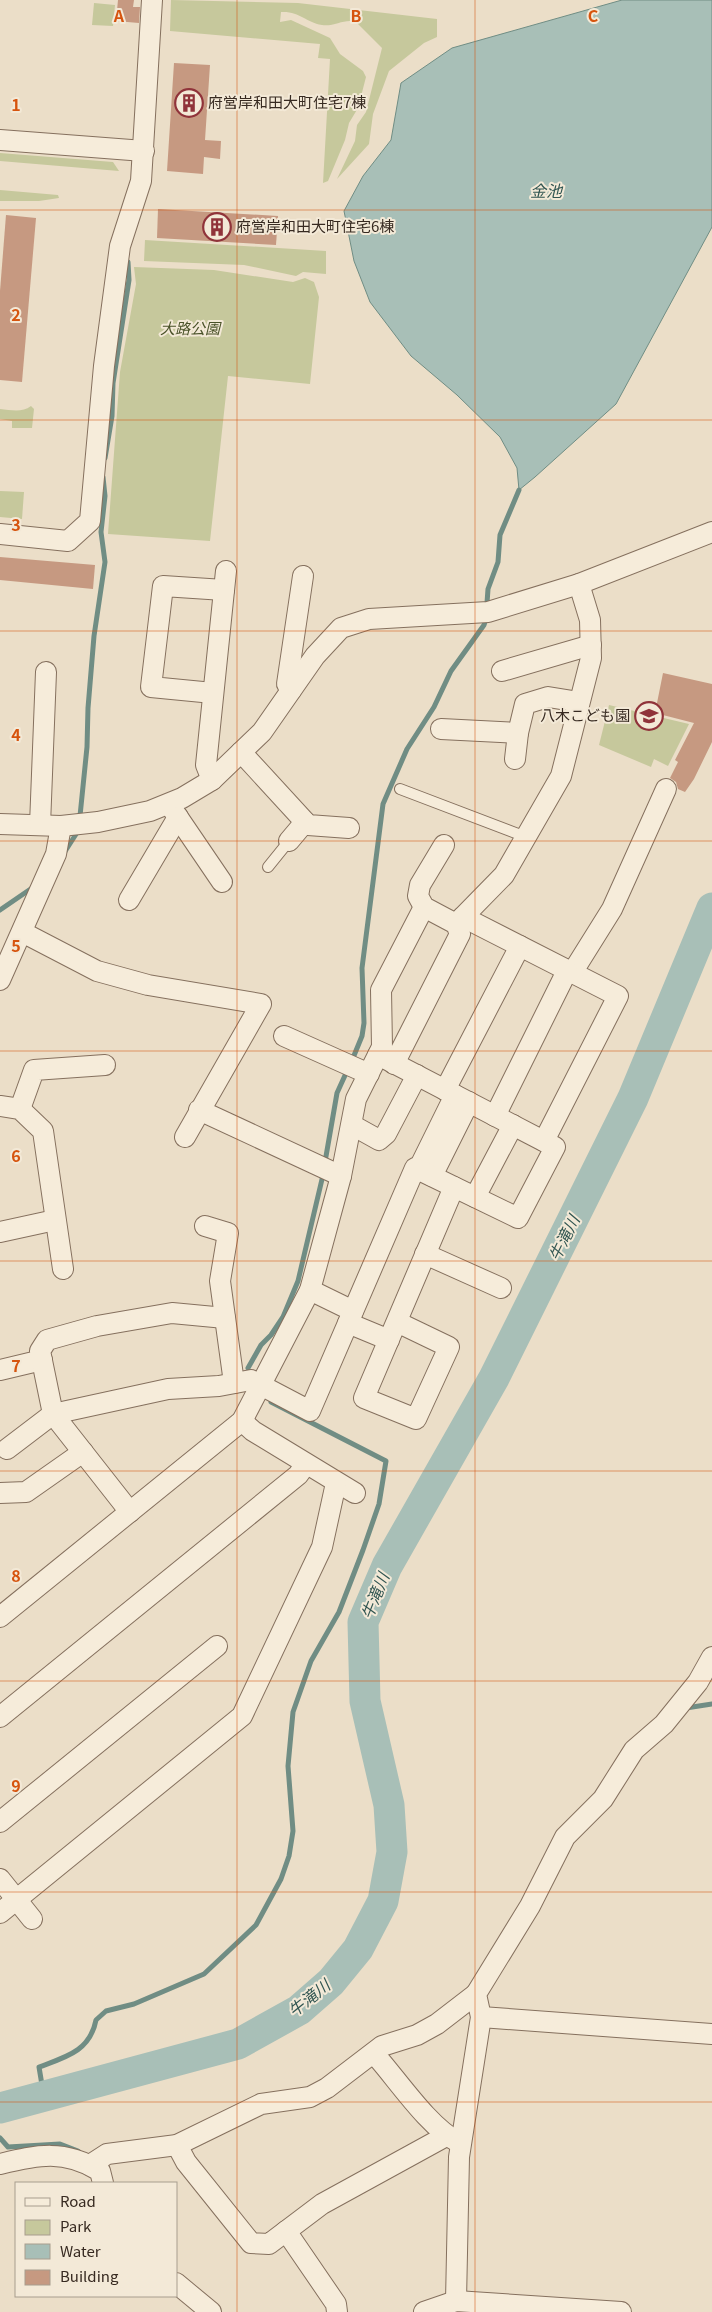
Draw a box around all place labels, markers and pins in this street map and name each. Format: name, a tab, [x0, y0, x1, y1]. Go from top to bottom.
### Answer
building icon: 府営岸和田大町住宅7棟	[174, 88, 204, 118]
place label: 府営岸和田大町住宅7棟	[208, 91, 366, 112]
building icon: 府営岸和田大町住宅6棟	[202, 212, 232, 242]
place label: 府営岸和田大町住宅6棟	[236, 215, 394, 236]
school or university icon: 八木こども園	[634, 701, 664, 731]
place label: 八木こども園	[540, 704, 630, 725]

